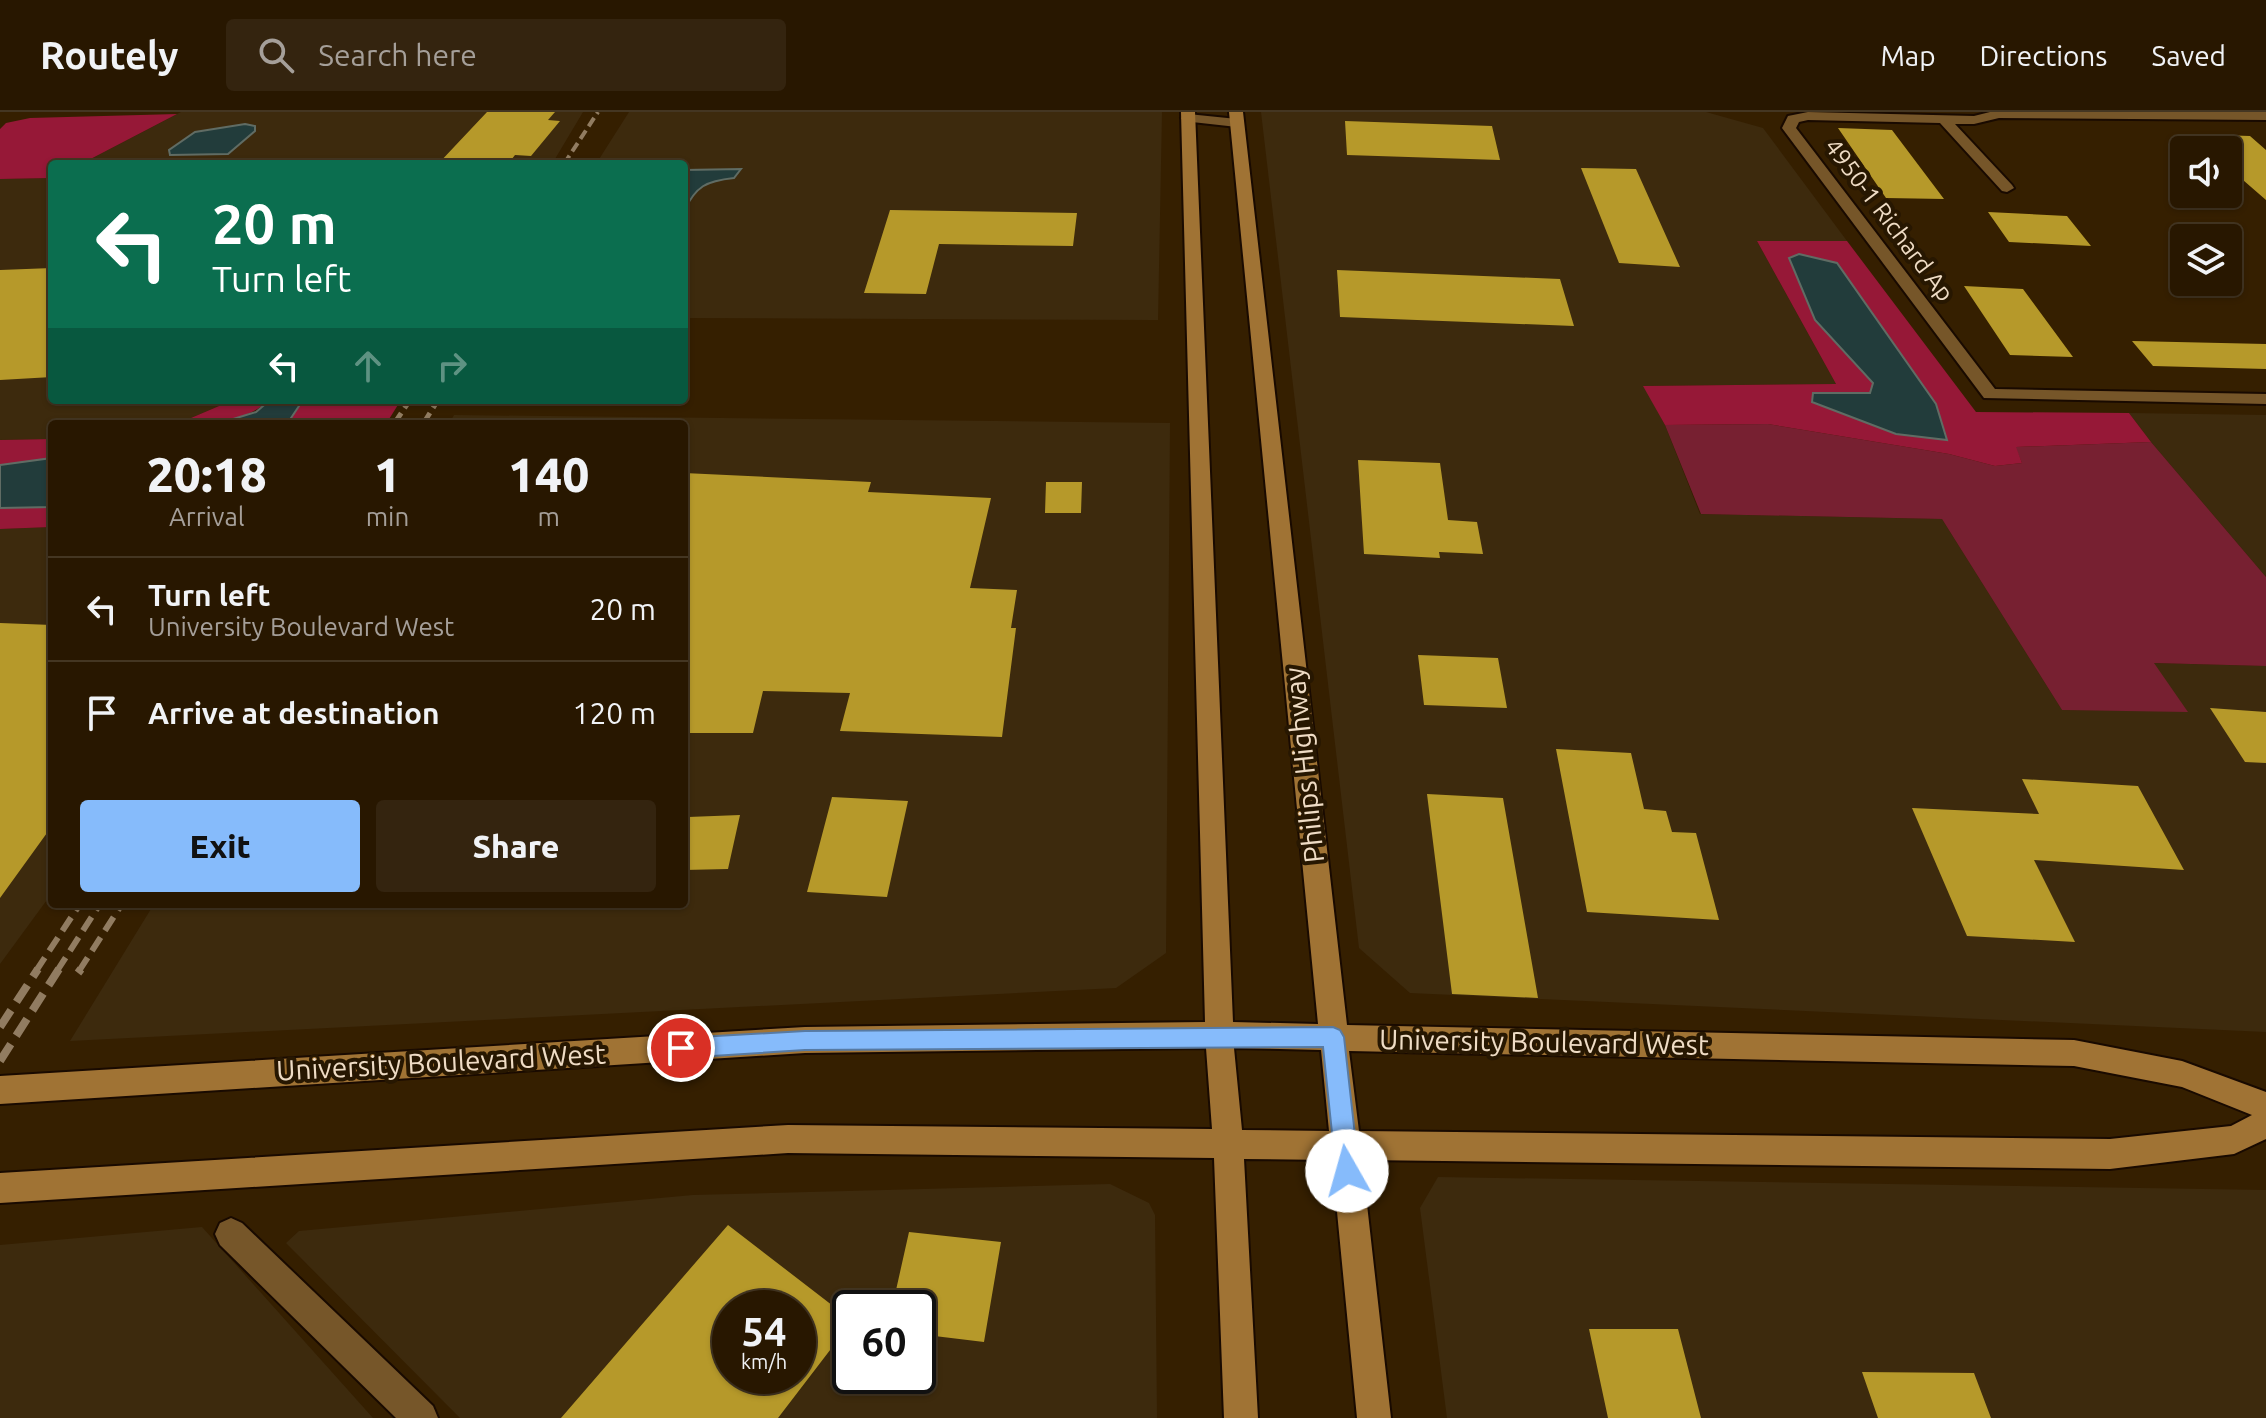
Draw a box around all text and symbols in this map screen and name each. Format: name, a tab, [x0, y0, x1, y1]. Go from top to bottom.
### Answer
search box	[226, 19, 786, 91]
icon: search	[254, 33, 298, 77]
text: Routely	[40, 34, 178, 76]
text: Search here	[318, 38, 477, 72]
text: Map	[1880, 40, 1936, 71]
text: Directions	[1980, 40, 2107, 71]
text: Saved	[2151, 40, 2226, 71]
street label: 4950-1 Richard Ap	[1820, 133, 1959, 306]
map controls	[2170, 136, 2242, 296]
button: sound	[2170, 136, 2242, 208]
icon: left	[80, 192, 184, 296]
text: 20 m	[212, 192, 337, 255]
button: layers	[2170, 224, 2242, 296]
text: Turn left	[212, 258, 351, 299]
icon: left	[262, 344, 306, 388]
icon: ahead	[346, 344, 390, 388]
icon: right	[430, 344, 474, 388]
text: 20:18	[147, 447, 267, 501]
text: 1	[374, 447, 401, 501]
text: 140	[508, 447, 589, 501]
text: Arrival	[169, 502, 245, 531]
text: min	[366, 502, 409, 531]
text: m	[537, 502, 560, 531]
text: Turn left	[148, 578, 270, 612]
icon: left	[80, 587, 124, 631]
text: 20 m	[589, 592, 656, 626]
text: University Boulevard West	[148, 612, 454, 641]
street label: Philips Highway	[1278, 666, 1329, 864]
icon: arrive	[80, 691, 124, 735]
text: Arrive at destination	[148, 696, 440, 730]
text: 120 m	[572, 696, 656, 730]
button: Exit	[80, 800, 360, 892]
button: Share	[376, 800, 656, 892]
pin	[647, 1014, 715, 1082]
street label: University Boulevard West	[1379, 1023, 1709, 1060]
icon: arrive	[659, 1026, 703, 1070]
street label: University Boulevard West	[275, 1037, 606, 1086]
position arrow	[1305, 1129, 1389, 1213]
speed limit sign: 60	[832, 1290, 936, 1394]
text: 54	[741, 1309, 787, 1354]
text: km/h	[741, 1350, 787, 1373]

